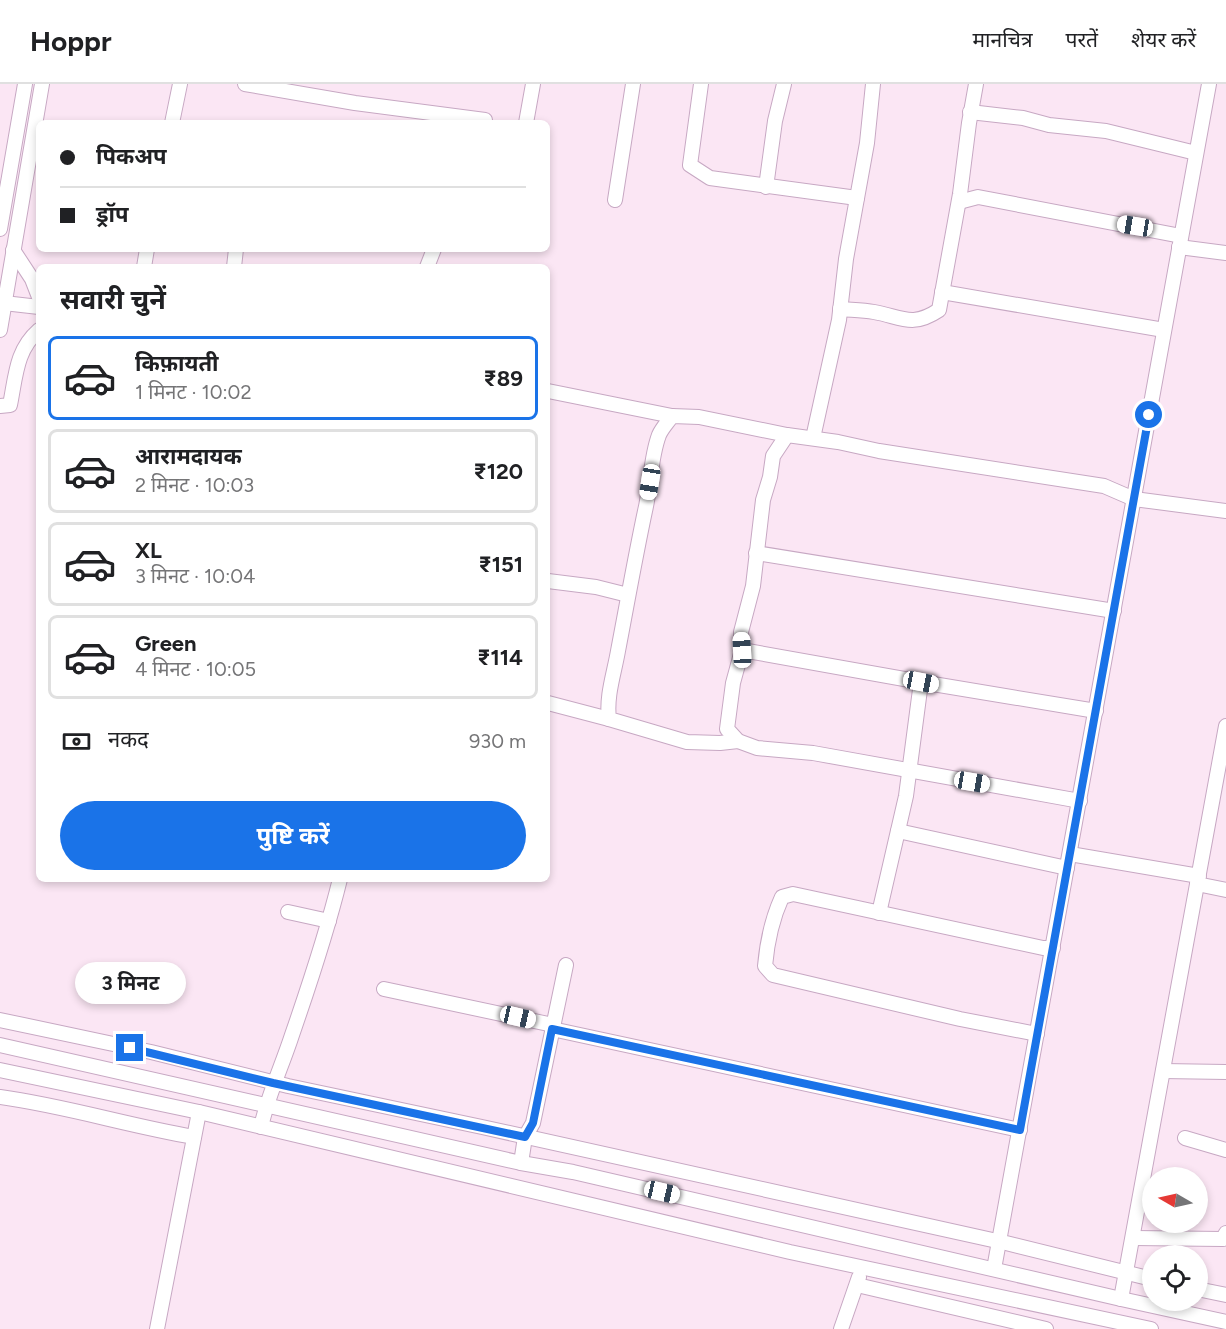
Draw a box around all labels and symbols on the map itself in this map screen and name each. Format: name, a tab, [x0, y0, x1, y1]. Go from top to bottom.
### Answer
car	[1116, 214, 1154, 238]
route start	[1135, 401, 1162, 428]
car	[638, 463, 662, 501]
car	[732, 632, 752, 668]
car	[902, 670, 940, 694]
car	[953, 770, 991, 794]
callout: 3 मिनट	[74, 961, 186, 1003]
car	[498, 1004, 538, 1030]
route end	[116, 1034, 143, 1061]
north arrow	[1142, 1167, 1208, 1233]
car	[642, 1179, 682, 1205]

